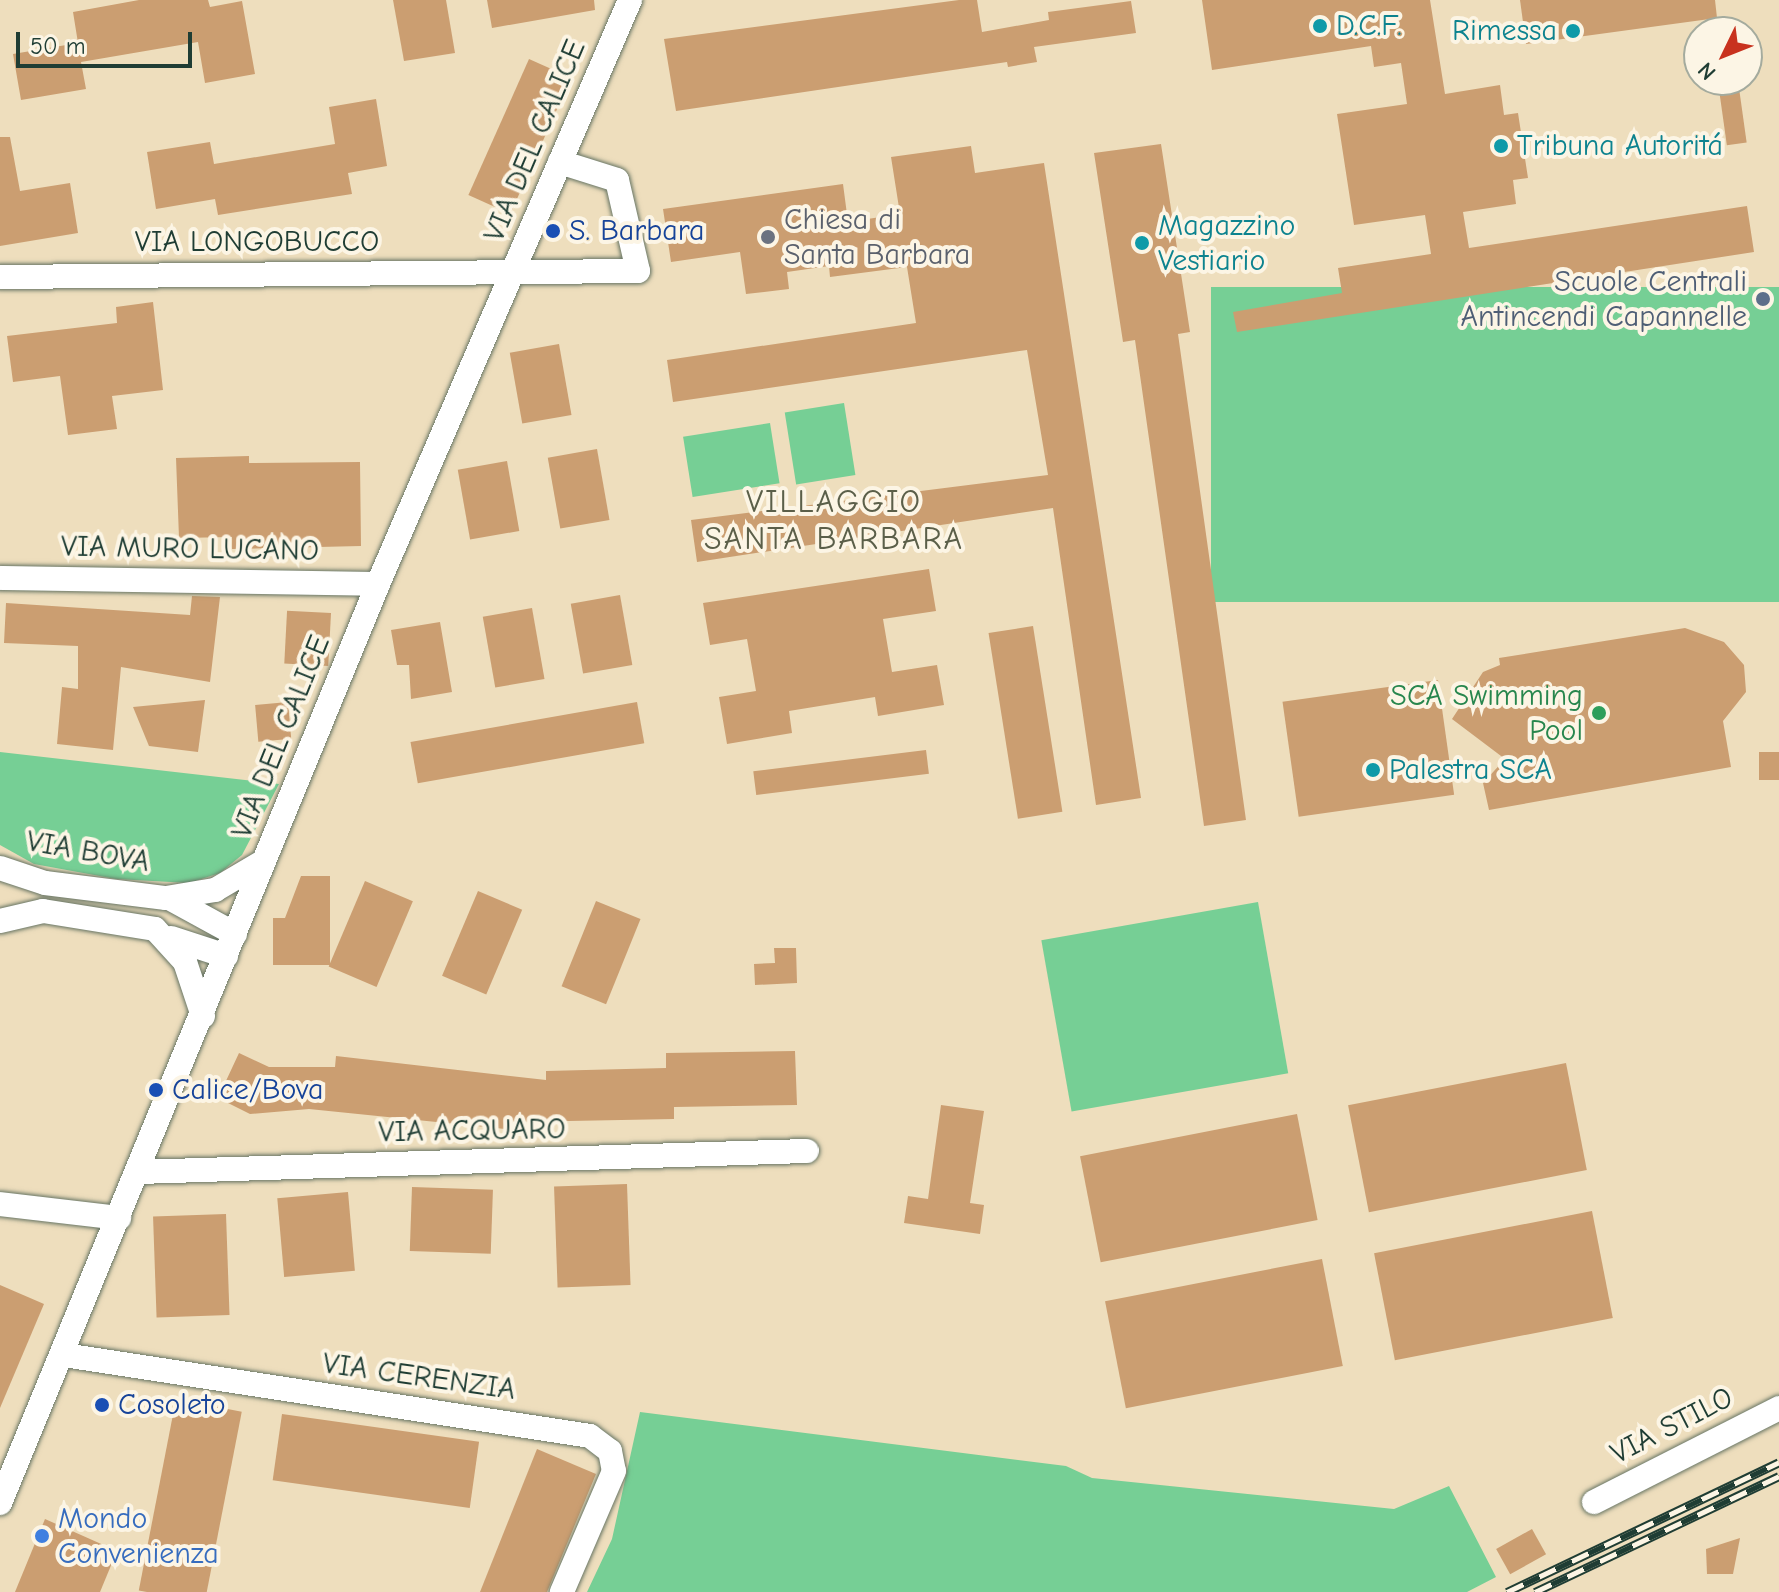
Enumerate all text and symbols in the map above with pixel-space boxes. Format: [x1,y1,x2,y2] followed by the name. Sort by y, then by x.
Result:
[1336,8,1402,44] place label: D.C.F.
[1452,13,1557,49] place label: Rimessa
[20,16,196,66] scale bar
[1683,16,1763,96] north arrow
[1311,17,1329,35] marker: D.C.F.
[1564,22,1582,40] marker: Rimessa
[30,32,86,60] text: 50 m
[476,35,594,247] street label: VIA DEL CALICE
[1693,57,1721,85] text: N
[1517,128,1723,164] place label: Tribuna Autoritá
[1492,137,1510,155] marker: Tribuna Autoritá
[784,202,970,272] place label: Chiesa di Santa Barbara
[1158,208,1295,278] place label: Magazzino Vestiario
[569,213,705,249] place label: S. Barbara
[544,222,562,240] marker: S. Barbara
[135,224,379,260] street label: VIA LONGOBUCCO
[759,228,777,246] marker: Chiesa di Santa Barbara
[1133,234,1151,252] marker: Magazzino Vestiario
[1461,264,1747,334] place label: Scuole Centrali Antincendi Capannelle
[1754,290,1772,308] marker: Scuole Centrali Antincendi Capannelle
[704,484,964,559] district label: VILLAGGIO SANTA BARBARA
[61,529,319,569] street label: VIA MURO LUCANO
[224,630,338,844] street label: VIA DEL CALICE
[1390,678,1583,748] place label: SCA Swimming Pool
[1590,704,1608,722] marker: SCA Swimming Pool
[1389,752,1552,788] place label: Palestra SCA
[1364,761,1382,779] marker: Palestra SCA
[24,823,152,881] street label: VIA BOVA
[172,1072,323,1108] place label: Calice/Bova
[147,1081,165,1099] marker: Calice/Bova
[378,1111,566,1151] street label: VIA ACQUARO
[320,1346,518,1408] street label: VIA CERENZIA
[1605,1380,1739,1472] street label: VIA STILO
[118,1387,226,1423] place label: Cosoleto
[93,1396,111,1414] marker: Cosoleto
[58,1501,219,1572] place label: Mondo Convenienza
[33,1527,51,1545] marker: Mondo Convenienza

